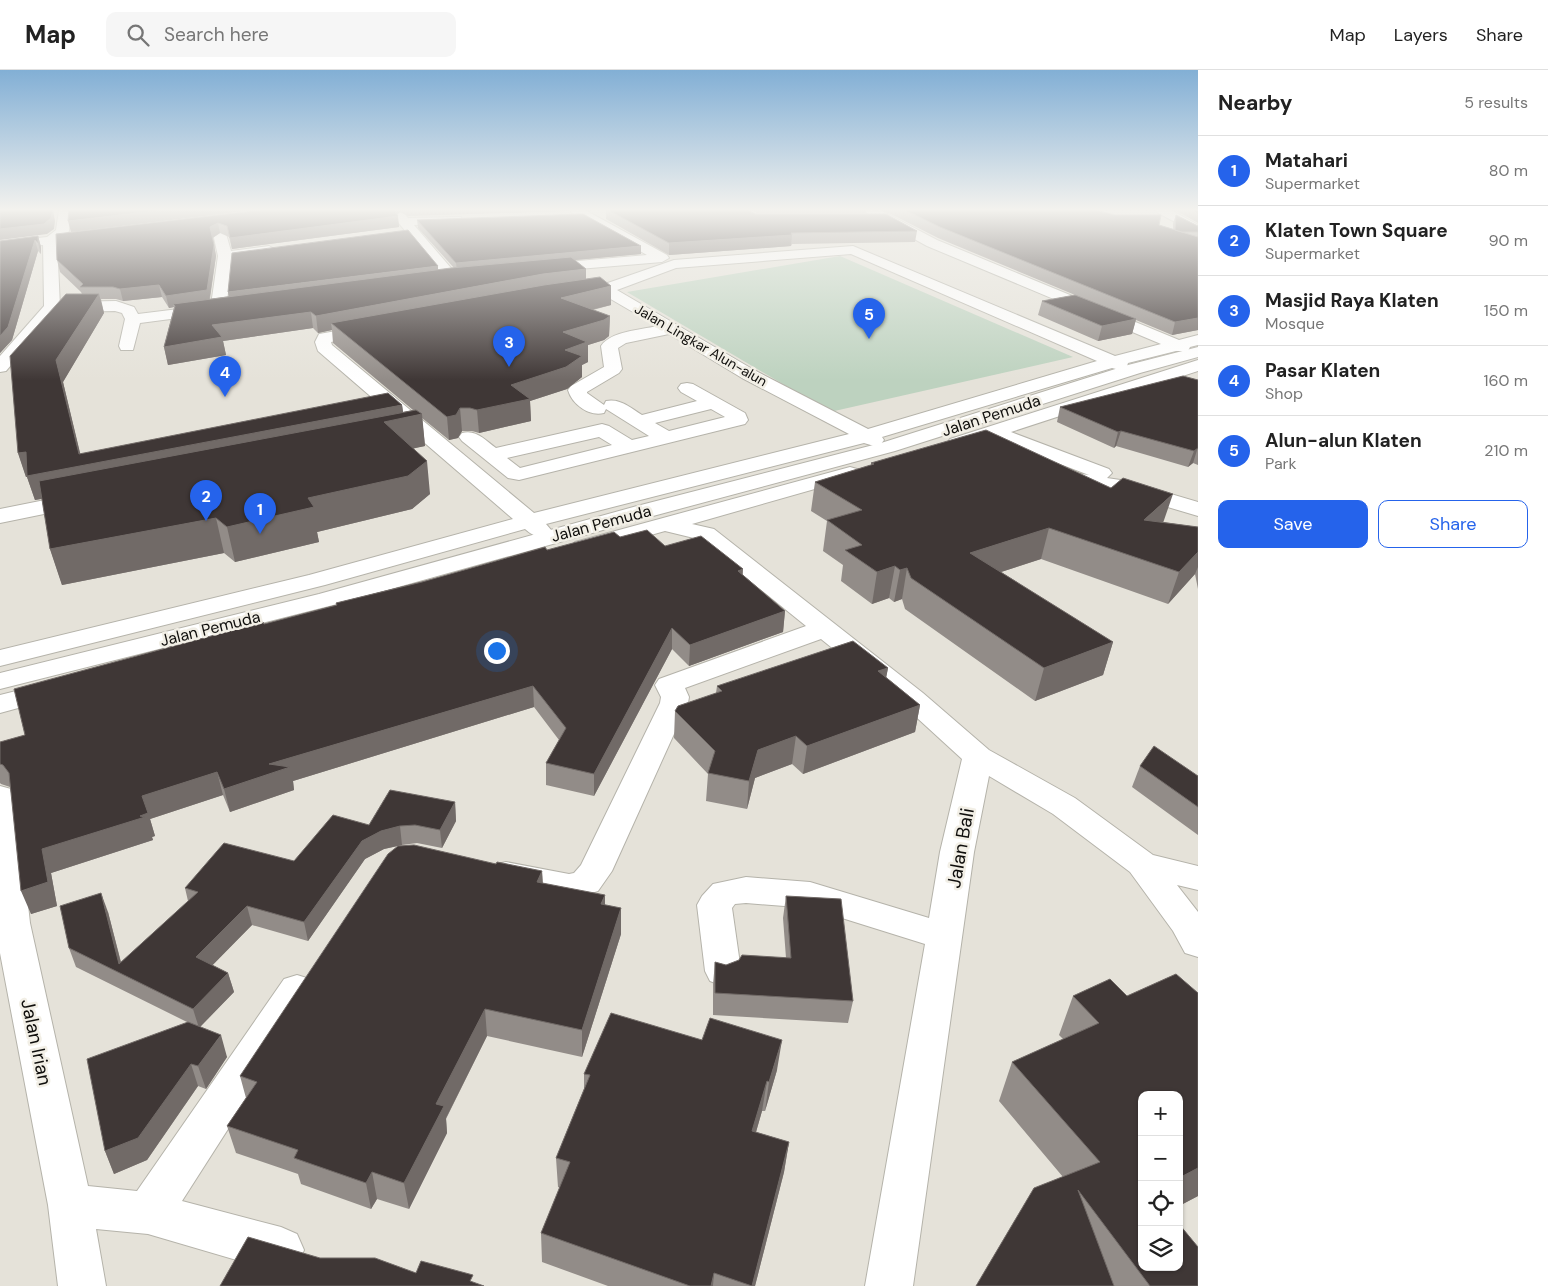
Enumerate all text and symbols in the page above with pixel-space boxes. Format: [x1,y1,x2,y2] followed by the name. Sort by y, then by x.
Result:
[106,12,456,57] search box
[25,19,76,50] text: Map
[124,21,152,49] icon: search
[164,22,269,47] text: Search here
[1330,23,1366,47] text: Map
[1394,23,1448,47] text: Layers
[1476,23,1523,47] text: Share
[1218,89,1292,117] text: Nearby
[1464,92,1528,113] text: 5 results
[1265,148,1348,173] text: Matahari
[1231,160,1237,181] text: 1
[1489,160,1528,181] text: 80 m
[1265,173,1360,194] text: Supermarket
[1265,218,1448,243] text: Klaten Town Square
[1229,230,1239,251] text: 2
[1488,230,1528,251] text: 90 m
[1265,243,1360,264] text: Supermarket
[1265,288,1439,313] text: Masjid Raya Klaten
[853,298,885,339] pin: 5
[632,300,770,390] street label: Jalan Lingkar Alun-alun
[1229,300,1239,321] text: 3
[1484,300,1528,321] text: 150 m
[1265,313,1324,334] text: Mosque
[493,326,525,367] pin: 3
[209,356,241,397] pin: 4
[1265,358,1380,383] text: Pasar Klaten
[1229,370,1239,391] text: 4
[1484,370,1528,391] text: 160 m
[1265,383,1303,404] text: Shop
[939,390,1043,441] street label: Jalan Pemuda
[1265,428,1422,453] text: Alun-alun Klaten
[1229,440,1239,461] text: 5
[1484,440,1528,461] text: 210 m
[1265,453,1297,474] text: Park
[190,480,222,521] pin: 2
[244,493,276,534] pin: 1
[549,500,653,547] street label: Jalan Pemuda
[1218,500,1368,548] button: Save
[1378,500,1528,548] button: Share
[158,606,262,651] street label: Jalan Pemuda
[484,638,510,664] your location
[941,806,980,890] street label: Jalan Bali
[15,997,58,1088] street label: Jalan Irian
[1138,1091,1183,1271] map controls
[1138,1091,1183,1136] button: +
[1138,1136,1183,1181] button: −
[1138,1181,1183,1226] button: locate
[1138,1226,1183,1271] button: layers

